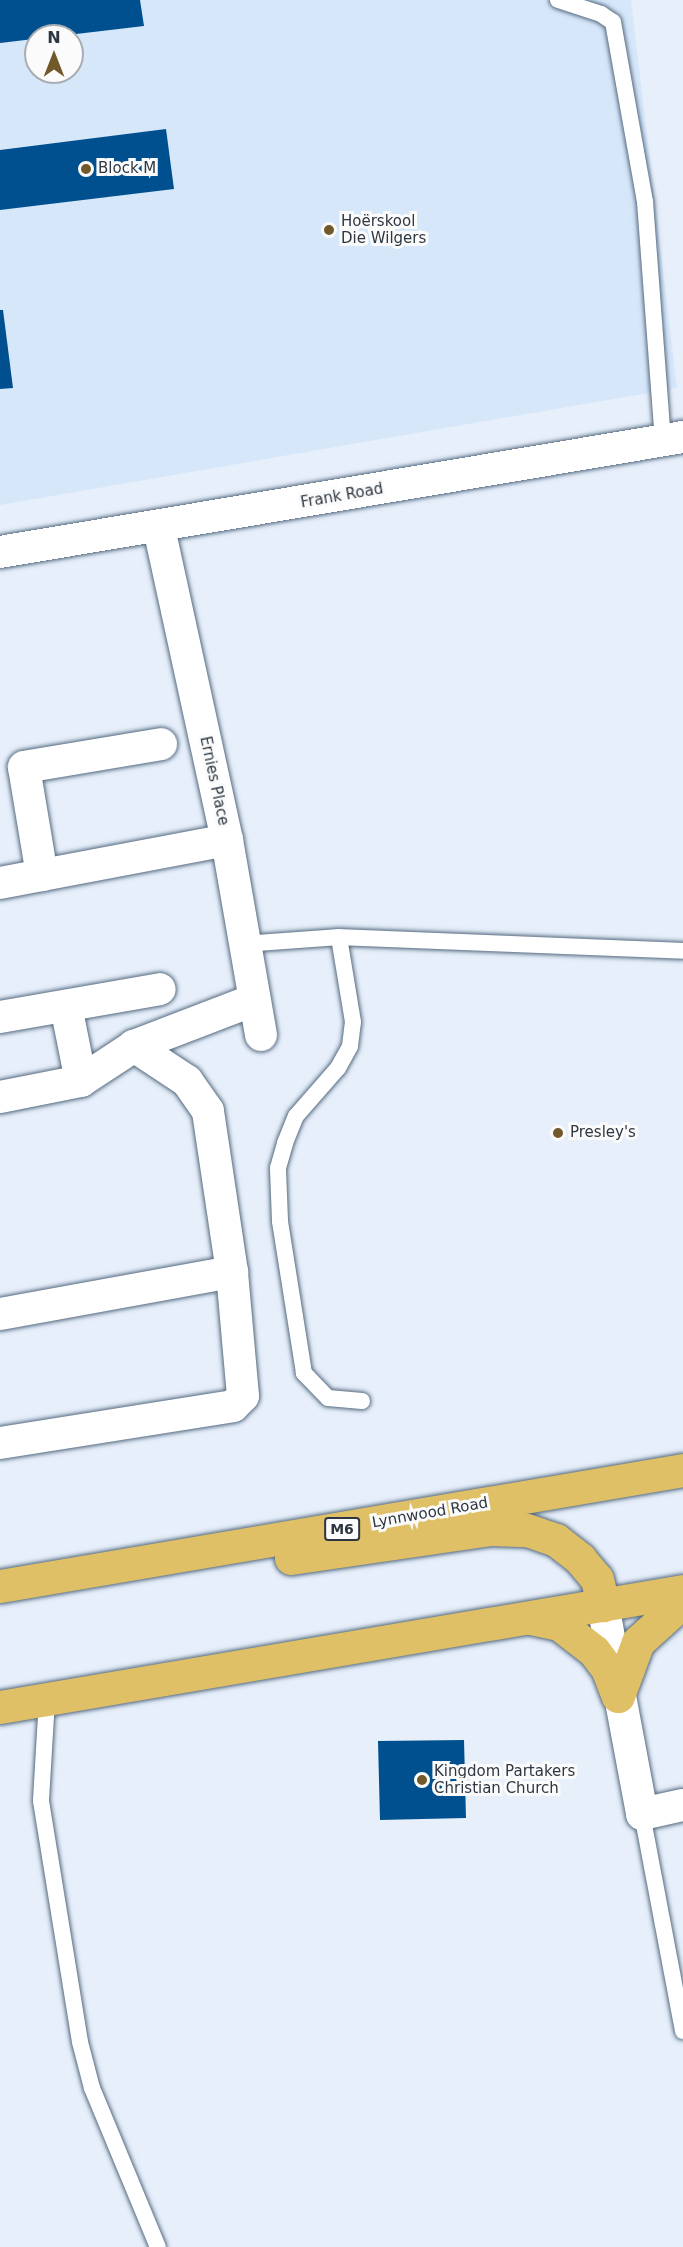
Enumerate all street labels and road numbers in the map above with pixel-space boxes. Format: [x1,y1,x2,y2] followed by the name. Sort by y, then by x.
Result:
[299,480,385,512] street label: Frank Road
[196,735,232,827] street label: Ernies Place
[371,1494,489,1532] street label: Lynnwood Road
[324,1518,360,1540] road number: M6

